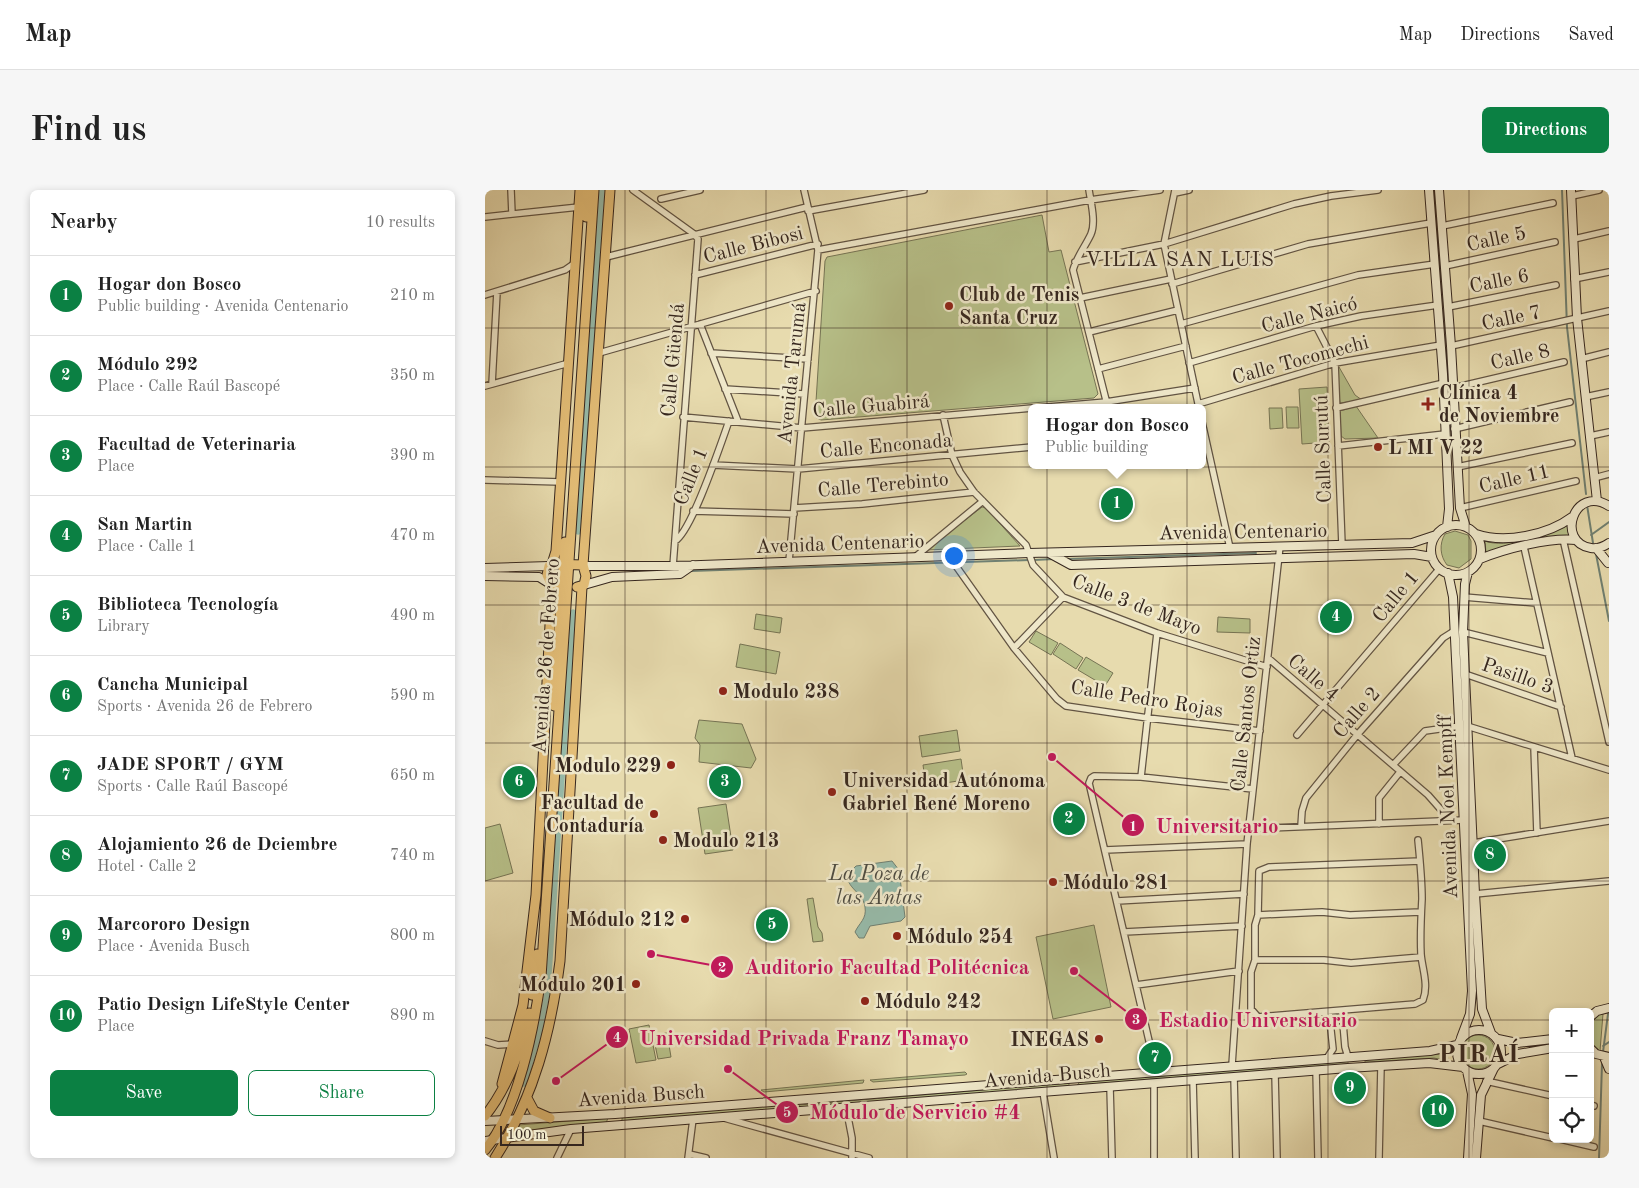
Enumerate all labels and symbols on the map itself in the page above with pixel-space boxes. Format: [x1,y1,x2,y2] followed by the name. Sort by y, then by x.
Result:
[701,224,806,268] street label: Calle Bibosi
[1465,224,1528,256] street label: Calle 5
[1085,250,1275,271] district label: VILLA SAN LUIS
[1468,266,1531,298] street label: Calle 6
[959,286,1079,329] place label: Club de Tenis Santa Cruz
[1259,294,1360,338] street label: Calle Naicó
[943,300,955,312] marker: Club de Tenis Santa Cruz
[776,301,810,445] street label: Avenida Tarumá
[659,302,689,418] street label: Calle Güendá
[1480,303,1543,335] street label: Calle 7
[1230,333,1371,389] street label: Calle Tocomechi
[1489,341,1552,374] street label: Calle 8
[1439,384,1560,427] place label: Clínica 4 de Noviembre
[812,392,931,422] street label: Calle Guabirá
[1312,394,1336,504] street label: Calle Surutú
[1421,397,1435,411] marker: Clínica 4 de Noviembre
[819,431,953,463] street label: Calle Enconada
[1388,439,1483,459] place label: L MI V 22
[1372,441,1384,453] marker: L MI V 22
[671,445,712,509] street label: Calle 1
[1477,462,1552,498] street label: Calle 11
[817,470,950,502] street label: Calle Terebinto
[1101,485,1133,523] pin: 1
[1158,522,1328,544] street label: Avenida Centenario
[755,532,925,558] street label: Avenida Centenario
[941,543,967,569] your location
[530,558,564,755] street label: Avenida 26 de Febrero
[1369,568,1424,627] street label: Calle 1
[1069,572,1204,640] street label: Calle 3 de Mayo
[1320,598,1352,636] pin: 4
[1229,635,1265,793] street label: Calle Santos Ortiz
[1283,651,1342,706] street label: Calle 4
[1479,655,1556,698] street label: Pasillo 3
[1069,678,1224,722] street label: Calle Pedro Rojas
[733,683,839,703] place label: Modulo 238
[1330,684,1385,743] street label: Calle 2
[717,685,729,697] marker: Modulo 238
[1436,713,1462,899] street label: Avenida Noel Kempff
[555,757,661,777] place label: Modulo 229
[665,759,677,771] marker: Modulo 229
[503,763,535,801] pin: 6
[709,763,741,801] pin: 3
[842,772,1045,815] place label: Universidad Autónoma Gabriel René Moreno
[826,786,838,798] marker: Universidad Autónoma Gabriel René Moreno
[541,794,644,837] place label: Facultad de Contaduría
[1053,800,1085,838] pin: 2
[1120,807,1288,843] callout: Universitario
[648,808,660,820] marker: Facultad de Contaduría
[1155,817,1279,838] text: Universitario
[1129,820,1137,835] text: 1
[673,832,779,852] place label: Modulo 213
[657,834,669,846] marker: Modulo 213
[1474,836,1506,874] pin: 8
[828,864,929,909] water label: La Poza de las Antas
[1063,874,1169,894] place label: Módulo 281
[1047,876,1059,888] marker: Módulo 281
[756,906,788,944] pin: 5
[569,911,675,931] place label: Módulo 212
[679,913,691,925] marker: Módulo 212
[907,927,1013,948] place label: Módulo 254
[891,930,903,942] marker: Módulo 254
[709,949,1039,985] callout: Auditorio Facultad Politécnica
[744,958,1030,979] text: Auditorio Facultad Politécnica
[718,961,726,976] text: 2
[520,976,626,996] place label: Módulo 201
[630,978,642,990] marker: Módulo 201
[875,993,981,1013] place label: Módulo 242
[859,995,871,1007] marker: Módulo 242
[1123,1001,1367,1037] callout: Estadio Universitario
[1159,1011,1357,1032] text: Estadio Universitario
[1132,1013,1140,1028] text: 3
[604,1019,979,1055] callout: Universidad Privada Franz Tamayo
[639,1029,969,1050] text: Universidad Privada Franz Tamayo
[613,1031,621,1046] text: 4
[1010,1031,1089,1051] place label: INEGAS
[1093,1033,1105,1045] marker: INEGAS
[1438,1038,1520,1068] district label: PIRAÍ
[1139,1039,1171,1077] pin: 7
[983,1061,1112,1093] street label: Avenida Busch
[1334,1069,1366,1107] pin: 9
[577,1083,706,1111] street label: Avenida Busch
[1422,1092,1454,1130] pin: 10
[774,1094,1030,1130] callout: Módulo de Servicio #4
[809,1103,1021,1124] text: Módulo de Servicio #4
[783,1106,791,1121] text: 5
[500,1123,584,1146] scale bar

